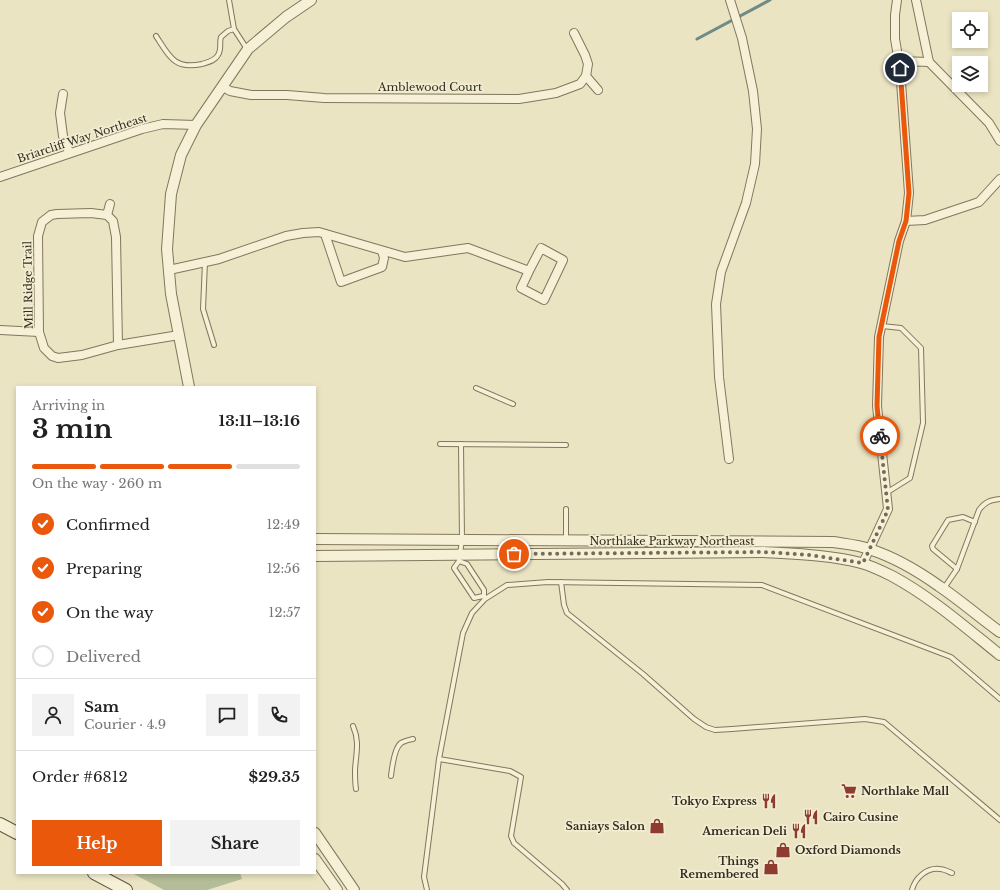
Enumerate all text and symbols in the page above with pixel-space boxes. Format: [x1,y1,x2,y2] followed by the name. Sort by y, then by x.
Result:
[952,12,988,92] map controls
[952,12,988,48] button: locate
[883,51,917,85] pin
[952,56,988,92] button: layers
[889,57,911,79] icon: home
[377,80,483,94] street label: Amblewood Court
[15,110,149,166] street label: Briarcliff Way Northeast
[20,240,36,329] street label: Mill Ridge Trail
[32,397,105,414] text: Arriving in
[219,411,300,430] text: 13:11–13:16
[32,413,113,445] text: 3 min
[860,416,900,456] courier
[869,425,891,447] icon: bike
[32,475,162,492] text: On the way · 260 m
[32,513,54,535] icon: check
[66,515,150,534] text: Confirmed
[267,516,300,533] text: 12:49
[589,534,755,548] street label: Northlake Parkway Northeast
[497,537,531,571] pin
[503,543,525,565] icon: bag
[32,557,54,579] icon: check
[66,559,142,578] text: Preparing
[267,560,300,577] text: 12:56
[32,601,54,623] icon: check
[66,603,154,622] text: On the way
[269,604,300,621] text: 12:57
[66,647,141,666] text: Delivered
[32,694,74,736] button: person
[206,694,248,736] button: chat
[258,694,300,736] button: phone
[84,697,119,716] text: Sam
[84,716,166,733] text: Courier · 4.9
[32,767,128,786] text: Order #6812
[248,767,300,786] text: $29.35
[840,782,858,800] supermarket icon: Northlake Mall
[861,784,949,798] place label: Northlake Mall
[760,792,778,810] restaurant icon: Tokyo Express
[672,794,757,808] place label: Tokyo Express
[802,808,820,826] restaurant icon: Cairo Cusine
[823,810,899,824] place label: Cairo Cusine
[648,817,666,835] shop icon: Saniays Salon
[566,819,645,833] place label: Saniays Salon
[32,820,162,866] button: Help
[170,820,300,866] button: Share
[790,822,808,840] restaurant icon: American Deli
[701,824,787,838] place label: American Deli
[774,841,792,859] shop icon: Oxford Diamonds
[795,843,901,857] place label: Oxford Diamonds
[680,854,759,881] place label: Things Remembered
[762,858,780,876] shop icon: Things Remembered

